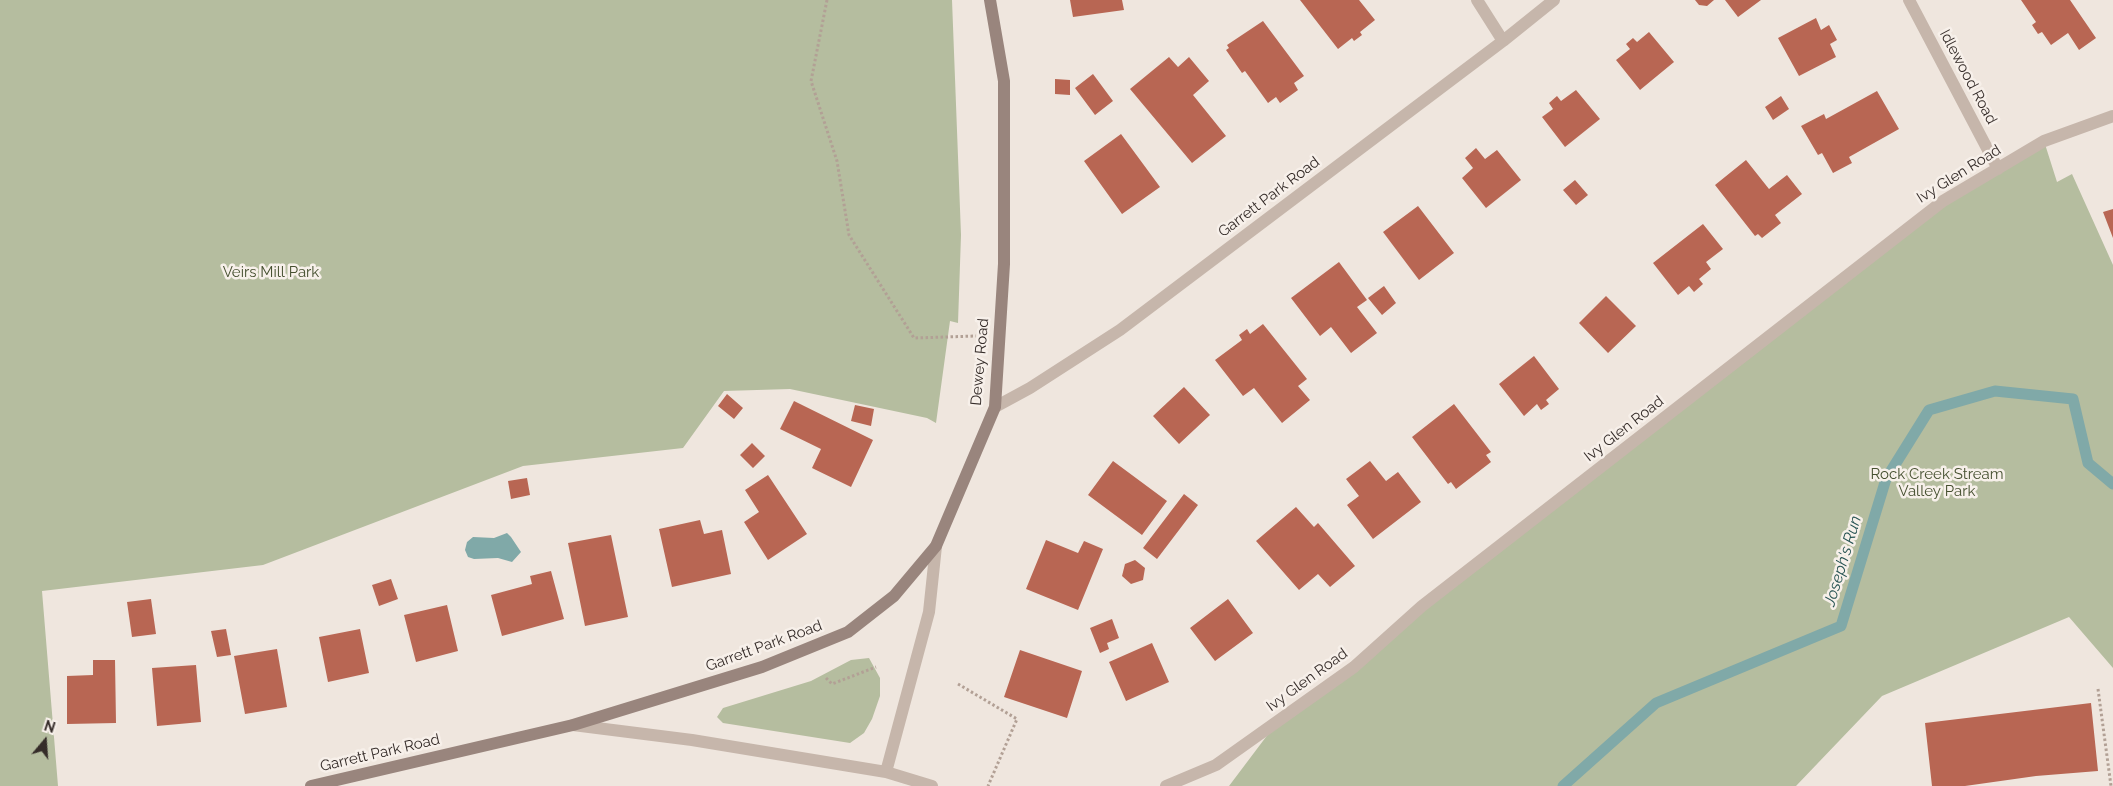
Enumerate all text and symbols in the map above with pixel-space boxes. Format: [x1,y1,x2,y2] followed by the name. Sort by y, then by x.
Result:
[1936,27,2000,127] street label: Idlewood Road
[1914,141,2004,207] street label: Ivy Glen Road
[1215,153,1323,241] street label: Garrett Park Road
[223,263,319,281] park label: Veirs Mill Park
[967,318,993,406] street label: Dewey Road
[1581,392,1667,466] street label: Ivy Glen Road
[1871,465,2003,500] park label: Rock Creek Stream Valley Park
[1820,514,1866,608] water label: Joseph's Run
[703,617,825,675] street label: Garrett Park Road
[1263,645,1351,715] street label: Ivy Glen Road
[20,716,70,766] north arrow
[42,717,57,736] text: N
[318,730,442,776] street label: Garrett Park Road

